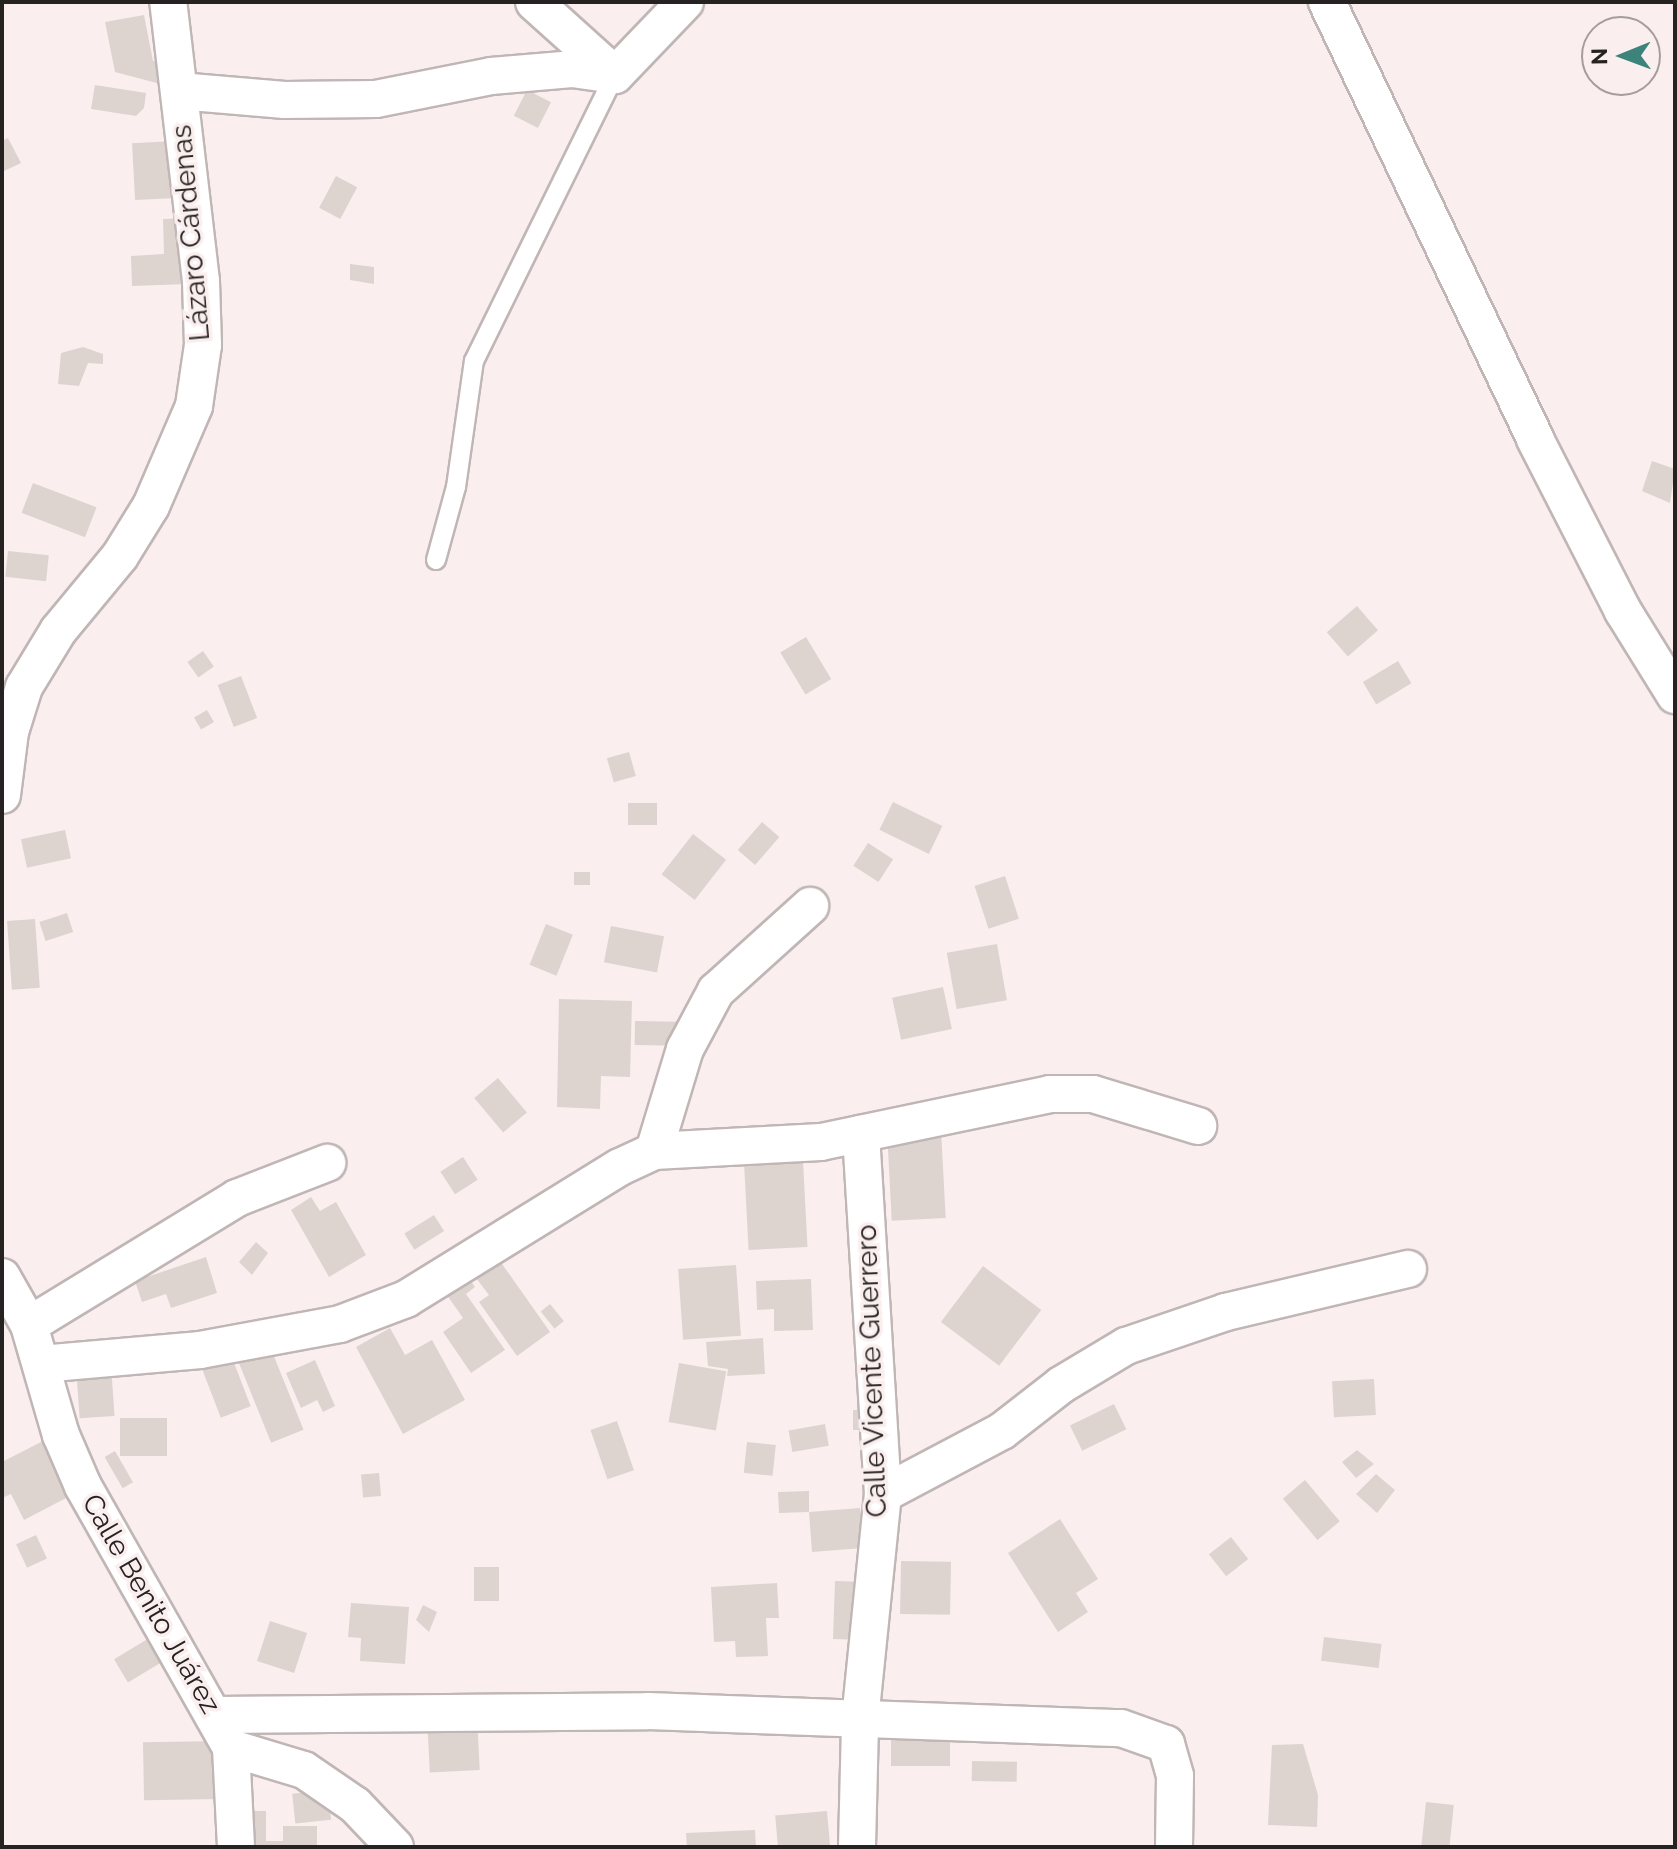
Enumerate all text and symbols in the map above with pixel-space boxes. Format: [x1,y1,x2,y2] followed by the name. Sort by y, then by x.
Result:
[1581,16,1661,96] north arrow
[1586,48,1612,65] text: N
[165,124,217,342] street label: Lázaro Cárdenas
[850,1224,894,1518] street label: Calle Vicente Guerrero
[74,1488,228,1720] street label: Calle Benito Juárez

